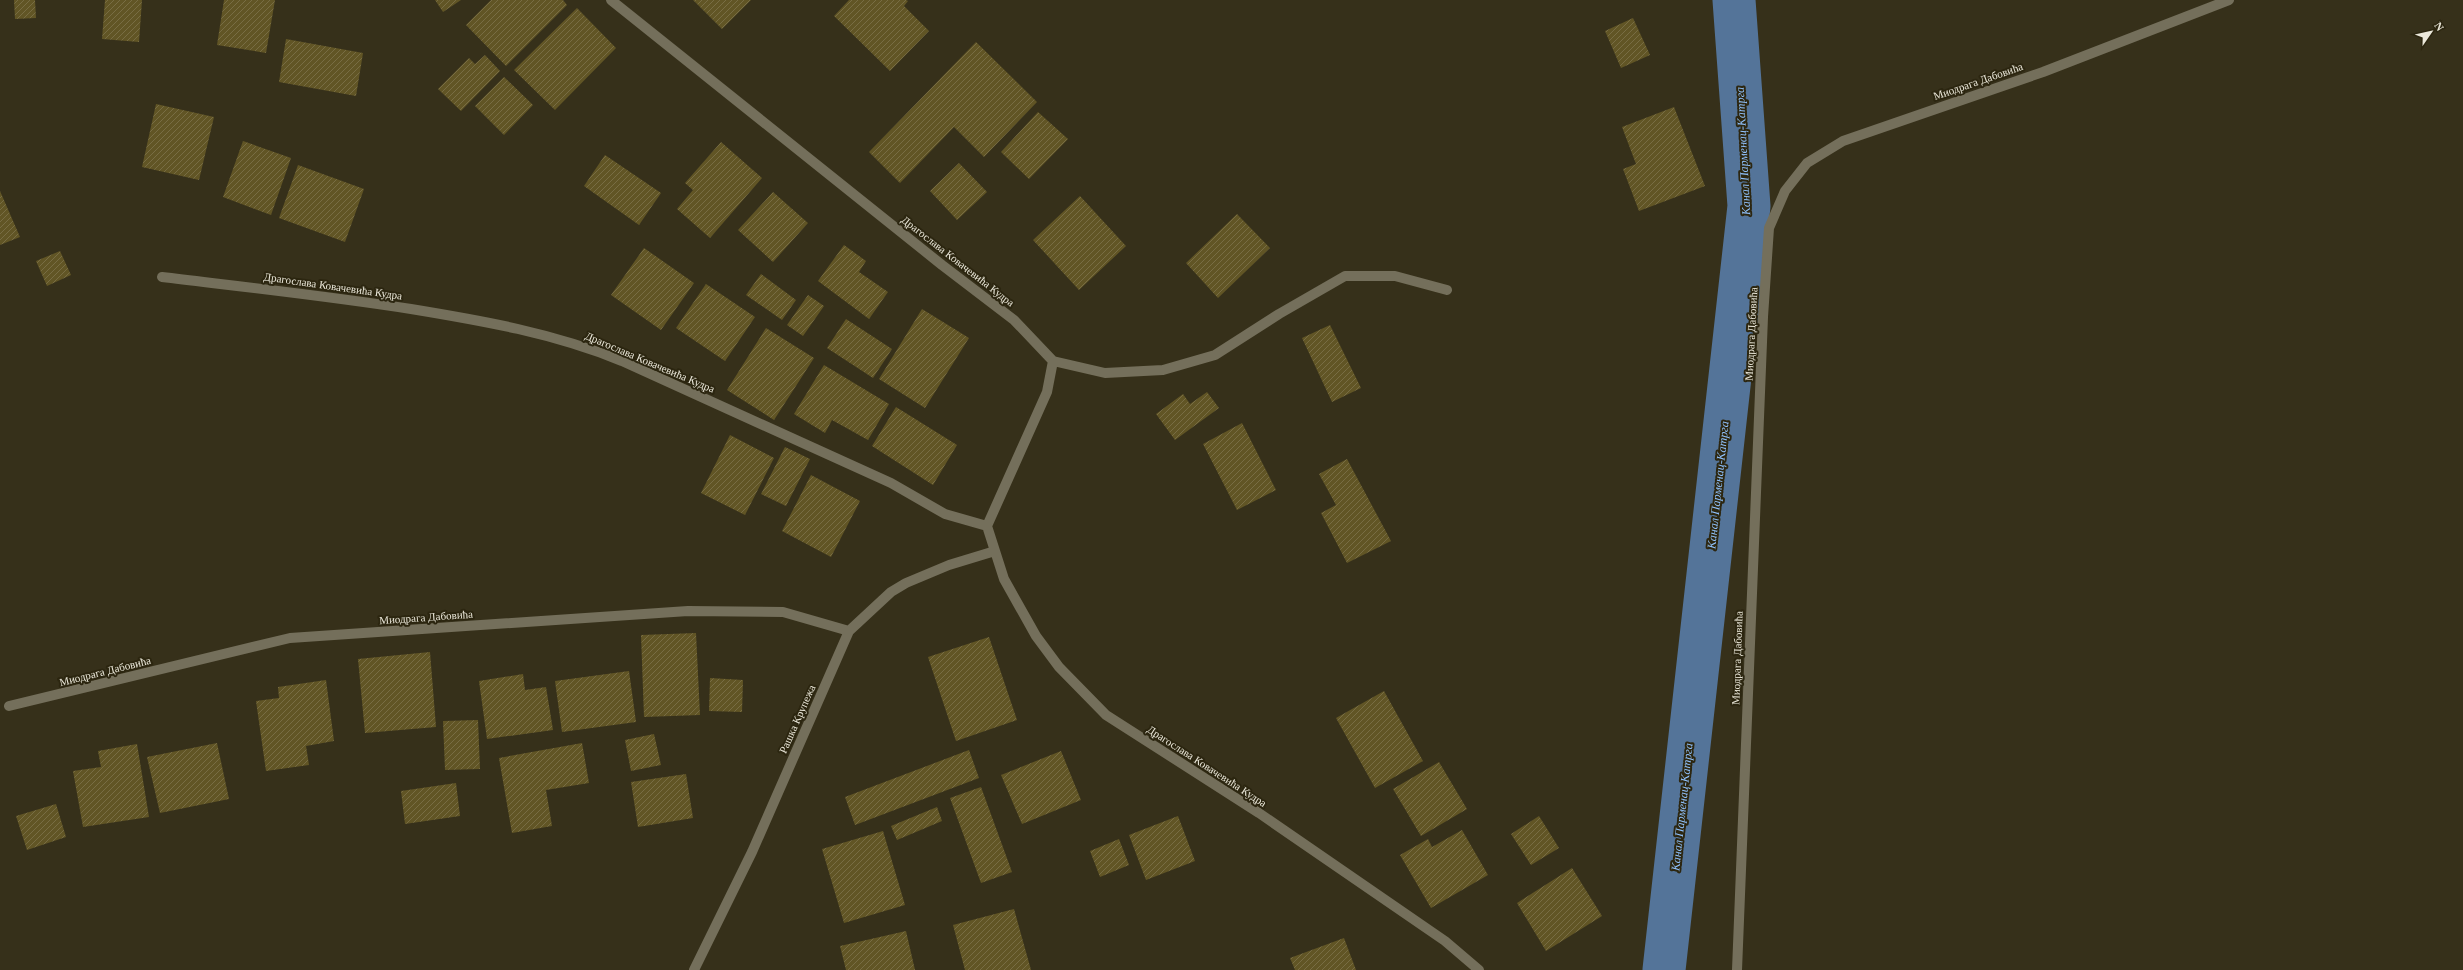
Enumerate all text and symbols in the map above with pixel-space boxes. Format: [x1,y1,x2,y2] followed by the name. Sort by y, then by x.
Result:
[2411,12,2451,52] north arrow
[2432,20,2447,33] text: N
[1932,60,2024,102] street label: Миодрага Дабовића
[1733,86,1753,217] water label: Канал Парменац-Катрга
[899,213,1017,309] street label: Драгослава Ковачевића Кудра
[263,270,403,302] street label: Драгослава Ковачевића Кудра
[1743,287,1759,381] street label: Миодрага Дабовића
[583,329,717,395] street label: Драгослава Ковачевића Кудра
[1704,420,1732,551] water label: Канал Парменац-Катрга
[379,608,473,626] street label: Миодрага Дабовића
[1729,611,1745,705] street label: Миодрага Дабовића
[58,654,152,688] street label: Миодрага Дабовића
[777,683,818,755] street label: Рашка Крупежа
[1145,723,1269,809] street label: Драгослава Ковачевића Кудра
[1668,742,1696,873] water label: Канал Парменац-Катрга

